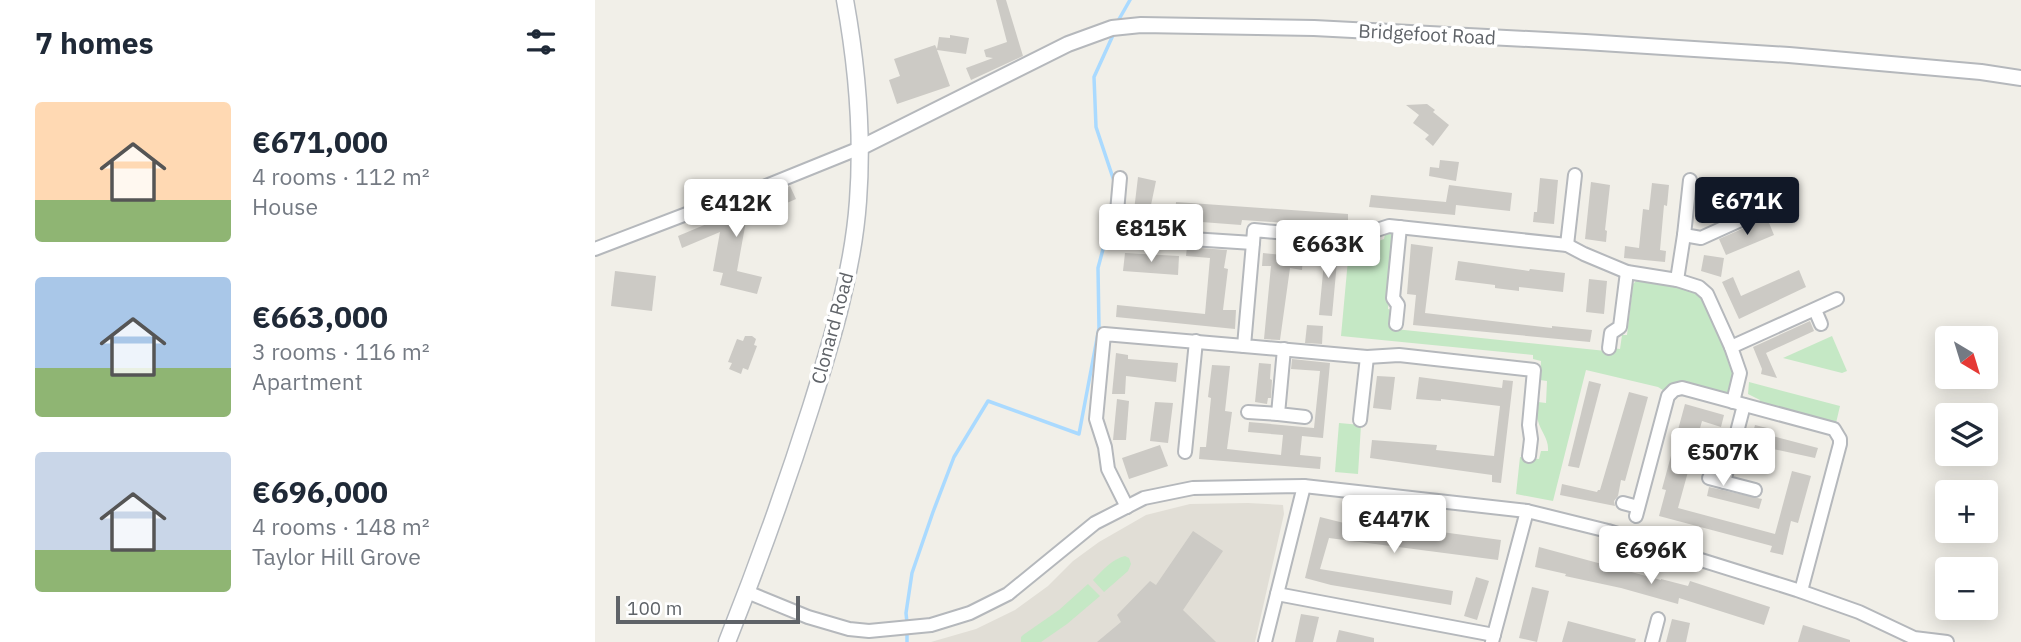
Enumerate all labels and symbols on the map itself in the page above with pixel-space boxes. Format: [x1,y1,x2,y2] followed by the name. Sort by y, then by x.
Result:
[1358,18,1496,50] street label: Bridgefoot Road
[1698,177,1796,237] pin: €671K
[687,180,785,239] pin: €412K
[1102,204,1200,264] pin: €815K
[1279,220,1377,280] pin: €663K
[806,270,858,386] street label: Clonard Road
[1935,326,1999,388] north arrow
[1674,428,1772,488] pin: €507K
[1345,496,1443,555] pin: €447K
[1602,526,1700,586] pin: €696K
[616,593,800,625] scale bar

